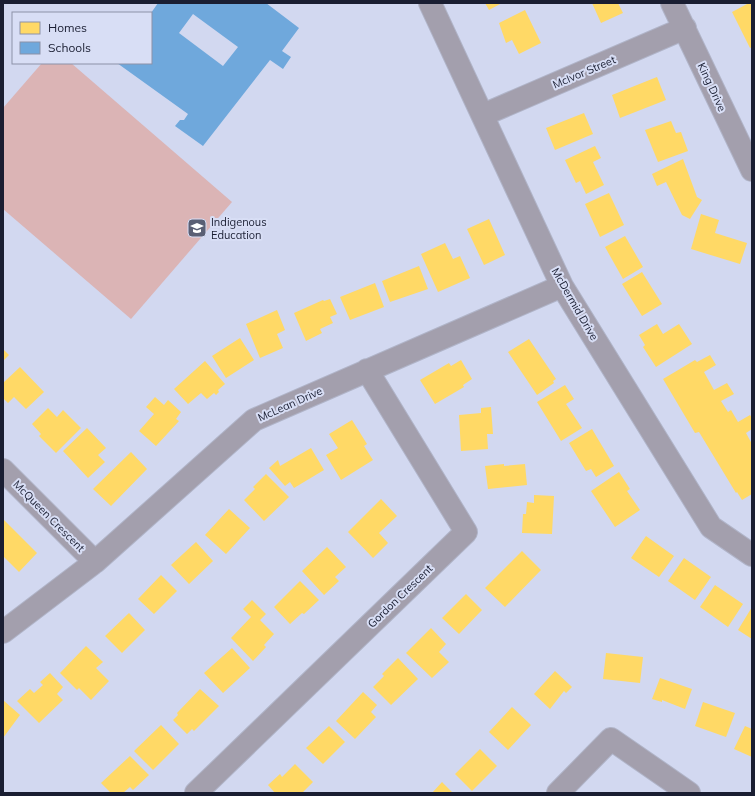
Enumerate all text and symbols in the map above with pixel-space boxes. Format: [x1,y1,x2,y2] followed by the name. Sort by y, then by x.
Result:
[12,12,152,64] legend
[48,20,87,35] text: Homes
[48,40,91,55] text: Schools
[550,52,618,92] street label: McIvor Street
[695,60,729,114] street label: King Drive
[211,215,267,242] place label: Indigenous Education
[186,217,208,239] school or university icon: Indigenous Education
[549,265,601,343] street label: McDermid Drive
[255,384,325,424] street label: McLean Drive
[10,477,88,555] street label: McQueen Crescent
[365,561,436,631] street label: Gordon Crescent

